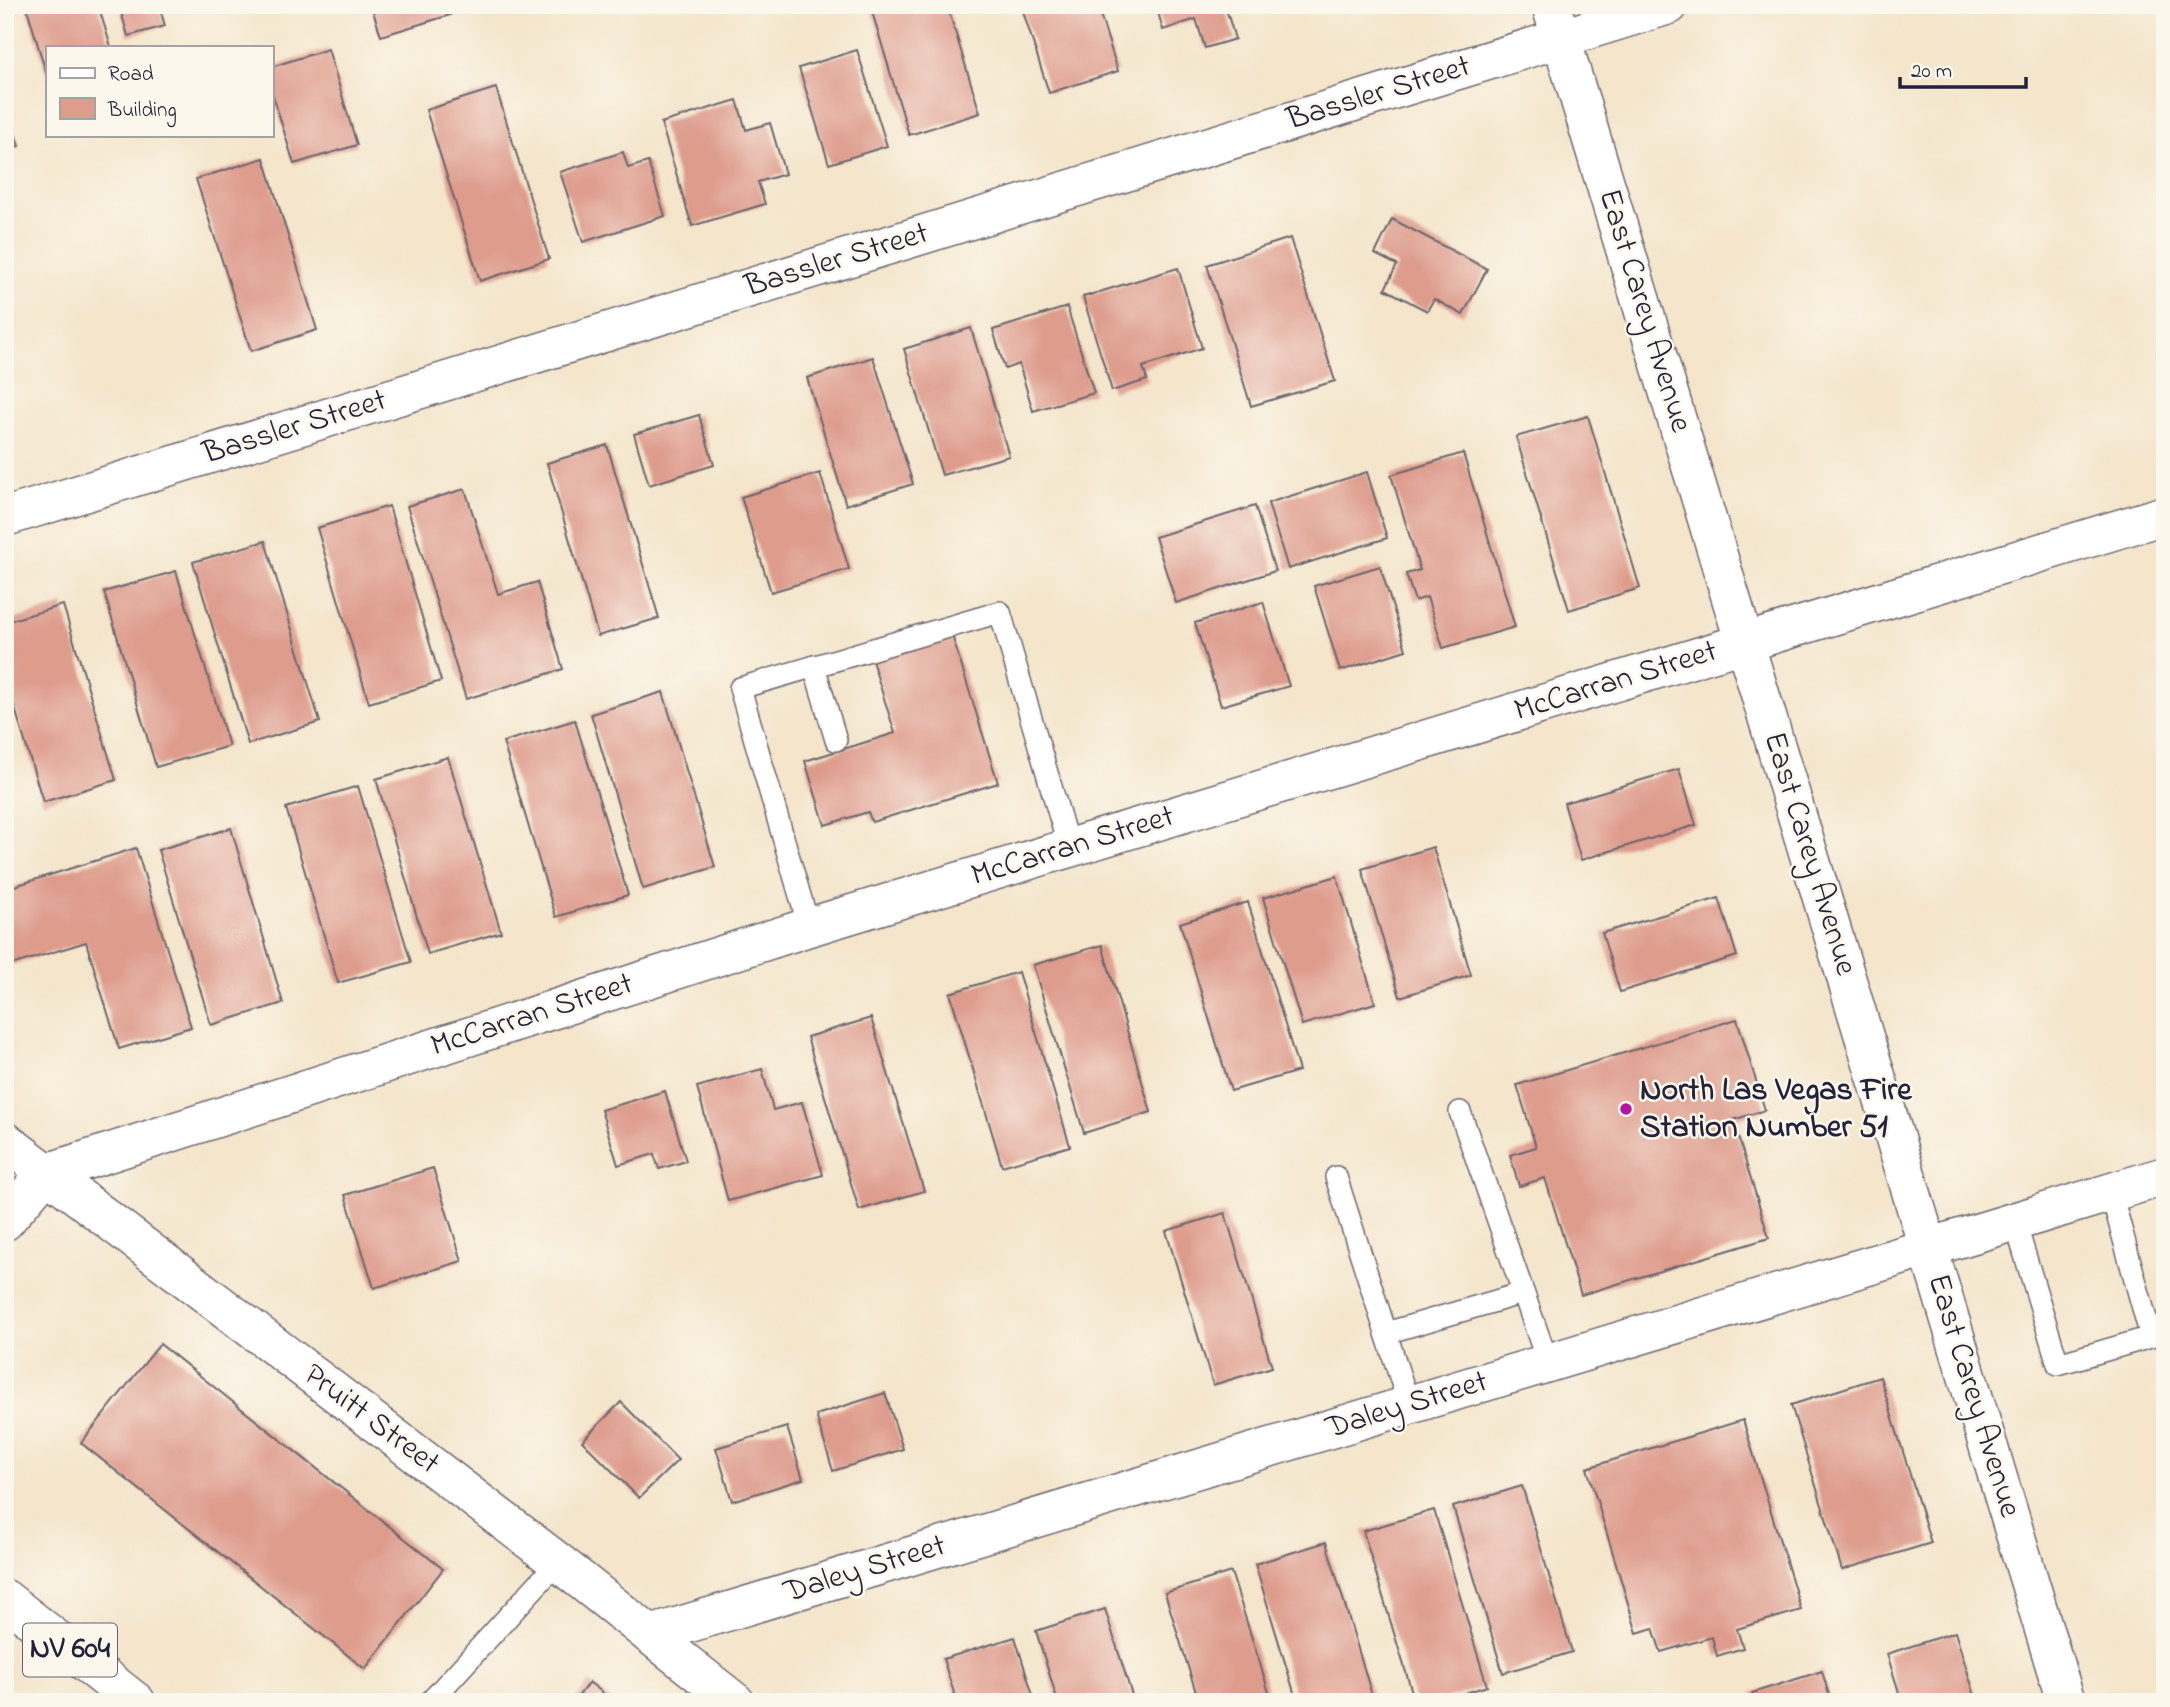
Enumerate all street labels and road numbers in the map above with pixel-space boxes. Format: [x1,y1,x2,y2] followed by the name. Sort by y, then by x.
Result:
[1280,44,1477,144] street label: Bassler Street
[1585,183,1704,439] street label: East Carey Avenue
[738,211,935,311] street label: Bassler Street
[196,378,393,478] street label: Bassler Street
[1509,629,1724,735] street label: McCarran Street
[1750,726,1869,982] street label: East Carey Avenue
[966,794,1181,900] street label: McCarran Street
[425,961,639,1071] street label: McCarran Street
[1914,1268,2033,1524] street label: East Carey Avenue
[293,1353,449,1487] street label: Pruitt Street
[1319,1359,1494,1453] street label: Daley Street
[777,1523,952,1617] street label: Daley Street
[23,1624,117,1676] road number: NV 604

